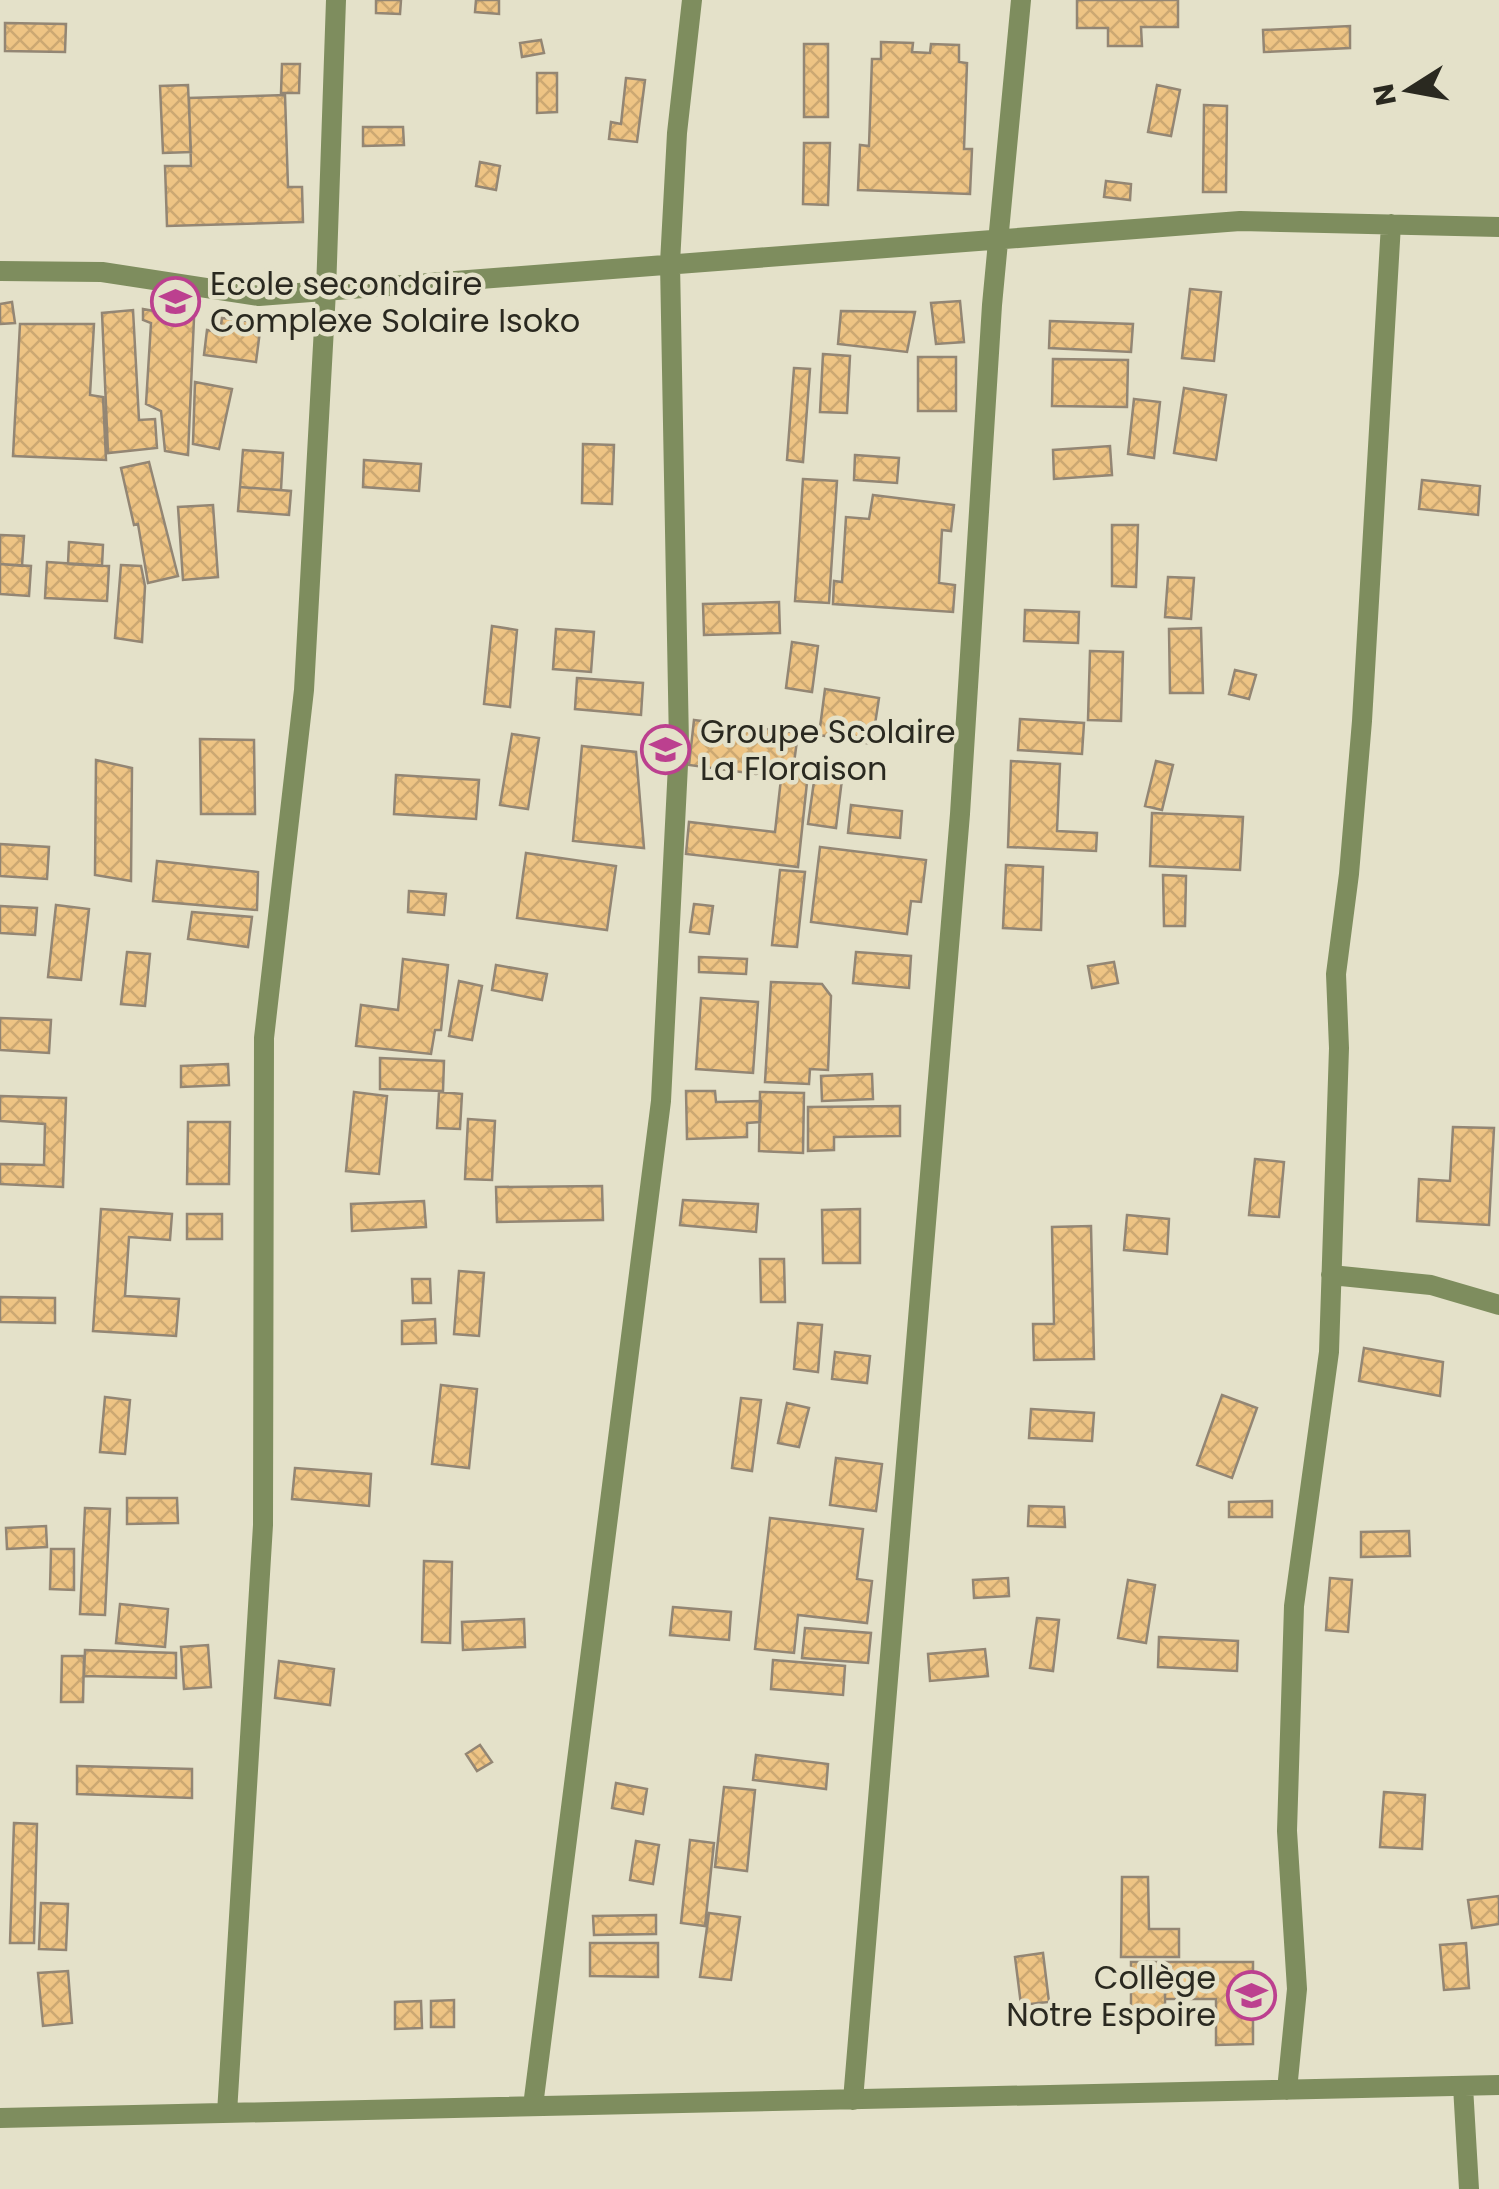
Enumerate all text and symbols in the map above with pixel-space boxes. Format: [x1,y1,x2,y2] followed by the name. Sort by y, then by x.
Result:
[1359,40,1459,140] north arrow
[1364,81,1406,109] text: N
[210,261,580,343] place label: Ecole secondaire Complexe Solaire Isoko
[149,276,201,328] school or university icon: Ecole secondaire Complexe Solaire Isoko
[700,709,956,791] place label: Groupe Scolaire La Floraison
[639,724,691,776] school or university icon: Groupe Scolaire La Floraison
[1006,1955,1216,2037] place label: Collège Notre Espoire
[1225,1970,1277,2022] school or university icon: Collège Notre Espoire

